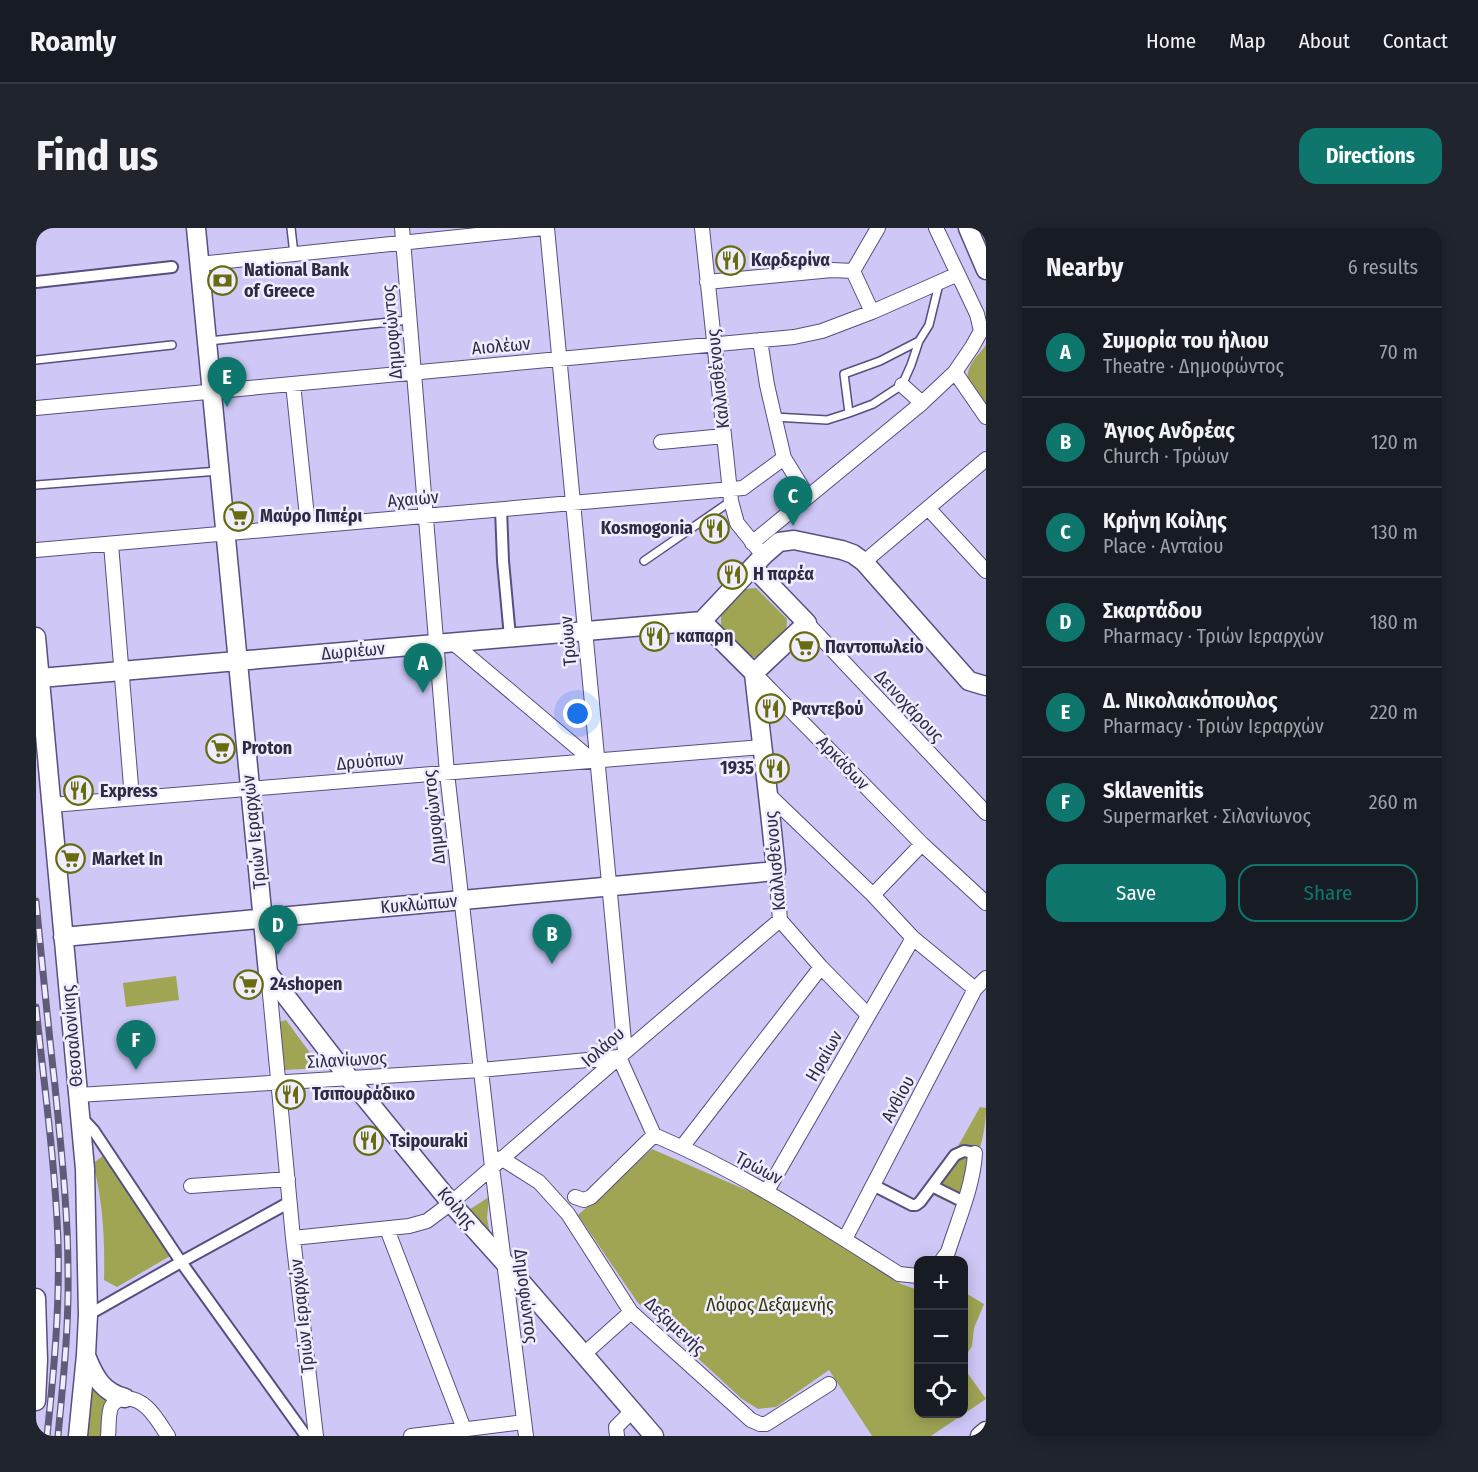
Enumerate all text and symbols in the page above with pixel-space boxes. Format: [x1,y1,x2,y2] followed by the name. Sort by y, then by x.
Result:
[30,25,116,58] text: Roamly
[1146,28,1196,54] text: Home
[1229,28,1266,54] text: Map
[1299,28,1350,54] text: About
[1383,28,1448,54] text: Contact
[1299,128,1442,184] button: Directions
[36,131,158,181] text: Find us
[714,244,746,276] restaurant icon: Καρδερίνα
[751,249,830,271] place label: Καρδερίνα
[1046,252,1123,283] text: Nearby
[1348,255,1418,279] text: 6 results
[244,259,350,302] place label: National Bank of Greece
[207,264,239,296] bank icon: National Bank of Greece
[377,284,407,380] street label: Δημοφώντος
[1103,327,1269,354] text: Συμορία του ήλιου
[702,328,734,430] street label: Καλλισθένους
[471,332,531,360] street label: Αιολέων
[1060,340,1071,364] text: A
[1380,340,1418,364] text: 70 m
[1103,354,1284,378] text: Theatre · Δημοφώντος
[208,358,246,407] pin: E
[1103,417,1235,444] text: Άγιος Ανδρέας
[1060,430,1071,454] text: B
[1371,430,1418,454] text: 120 m
[1103,444,1229,468] text: Church · Τρώων
[774,476,813,526] pin: C
[387,486,440,512] street label: Αχαιών
[223,500,255,532] supermarket icon: Μαύρο Πιπέρι
[260,505,363,527] place label: Μαύρο Πιπέρι
[1103,507,1227,534] text: Κρήνη Κοίλης
[698,512,730,544] restaurant icon: Kosmogonia
[601,517,693,539] place label: Kosmogonia
[1060,520,1071,544] text: C
[1371,520,1418,544] text: 130 m
[1103,534,1224,558] text: Place · Ανταίου
[716,558,748,590] restaurant icon: Η παρέα
[753,563,814,585] place label: Η παρέα
[1103,597,1202,624] text: Σκαρτάδου
[1060,610,1071,634] text: D
[1370,610,1418,634] text: 180 m
[555,615,581,667] street label: Τρώων
[639,620,671,652] restaurant icon: καπαρη
[1103,624,1324,648] text: Pharmacy · Τριών Ιεραρχών
[676,625,733,647] place label: καπαρη
[788,631,820,663] supermarket icon: Παντοπωλείο
[825,636,924,658] place label: Παντοπωλείο
[320,637,386,665] street label: Δωριέων
[404,644,442,693] pin: A
[870,665,948,747] street label: Δεινοχάρους
[1103,687,1278,714] text: Δ. Νικολακόπουλος
[755,693,787,725] restaurant icon: Ραντεβού
[792,698,864,720] place label: Ραντεβού
[563,699,592,728] your location
[1061,700,1070,724] text: E
[1370,700,1418,724] text: 220 m
[1103,714,1324,738] text: Pharmacy · Τριών Ιεραρχών
[812,731,874,795] street label: Αρκάδων
[205,732,237,764] supermarket icon: Proton
[242,737,292,759] place label: Proton
[335,747,405,775] street label: Δρυόπων
[759,752,791,784] restaurant icon: 1935
[720,757,754,779] place label: 1935
[418,768,450,865] street label: Δημοφώντος
[237,774,271,890] street label: Τριών Ιεραρχών
[63,775,95,807] restaurant icon: Express
[1103,777,1204,804] text: Sklavenitis
[100,780,158,802] place label: Express
[1061,790,1070,814] text: F
[1369,790,1418,814] text: 260 m
[1103,804,1311,828] text: Supermarket · Σιλανίωνος
[760,810,790,912] street label: Καλλισθένους
[55,843,87,875] supermarket icon: Market In
[92,848,163,870] place label: Market In
[1046,864,1226,922] button: Save
[1238,864,1418,922] button: Share
[380,890,459,918] street label: Κυκλώπων
[258,906,298,955] pin: D
[532,914,572,964] pin: B
[233,968,265,1000] supermarket icon: 24shopen
[269,973,343,995] place label: 24shopen
[57,984,87,1088] street label: Θεσσαλονίκης
[116,1020,156,1070] pin: F
[577,1022,629,1072] street label: Ιολάου
[801,1027,847,1085] street label: Ηραίων
[307,1047,388,1073] street label: Σιλανίωνος
[877,1072,919,1126] street label: Ανθίου
[275,1078,307,1110] restaurant icon: Τσιπουράδικο
[312,1083,415,1105] place label: Τσιπουράδικο
[353,1125,385,1157] restaurant icon: Tsipouraki
[390,1130,468,1152] place label: Tsipouraki
[732,1147,786,1190] street label: Τρώων
[433,1183,481,1234] street label: Κοίλης
[509,1248,543,1345] street label: Δημοφώντος
[914,1256,968,1418] map controls
[914,1256,968,1310] button: +
[285,1258,319,1374] street label: Τριών Ιεραρχών
[640,1292,710,1360] street label: Δεξαμενής
[706,1294,834,1316] park label: Λόφος Δεξαμενής
[914,1310,968,1364] button: −
[914,1364,968,1418] button: locate

